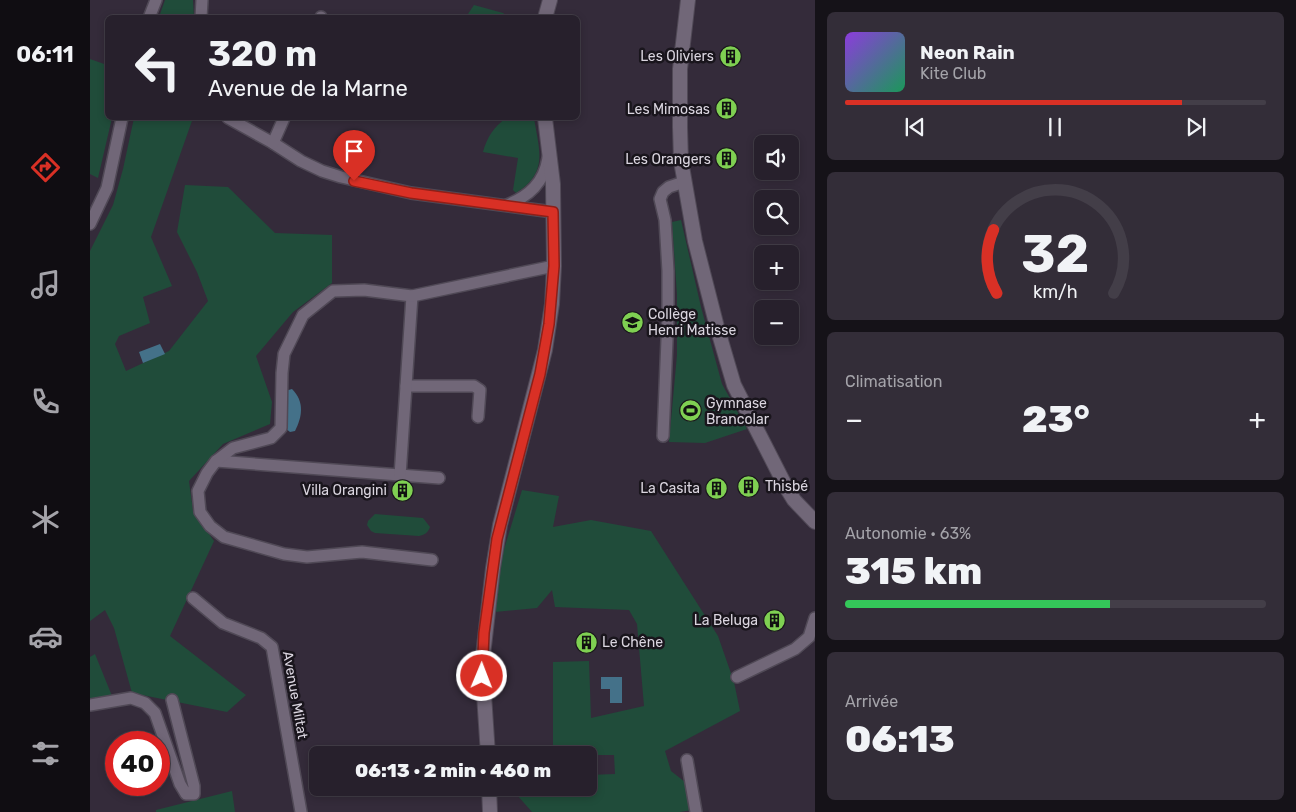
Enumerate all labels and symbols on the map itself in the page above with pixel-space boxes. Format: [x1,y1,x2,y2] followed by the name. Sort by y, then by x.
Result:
[718,44,742,68] building icon: Les Oliviers
[640,48,714,65] place label: Les Oliviers
[714,97,738,121] building icon: Les Mimosas
[627,101,710,118] place label: Les Mimosas
[333,130,375,181] pin
[715,147,739,171] building icon: Les Orangers
[625,151,711,168] place label: Les Orangers
[648,306,736,339] place label: Collège Henri Matisse
[620,310,644,334] school or university icon: Collège Henri Matisse
[706,395,770,428] place label: Gymnase Brancolar
[678,399,702,423] sports icon: Gymnase Brancolar
[737,474,761,498] building icon: Thisbé
[704,476,728,500] building icon: La Casita
[391,478,415,502] building icon: Villa Orangini
[765,478,808,495] place label: Thisbé
[640,480,700,497] place label: La Casita
[302,482,387,499] place label: Villa Orangini
[762,608,786,632] building icon: La Beluga
[694,612,758,629] place label: La Beluga
[574,630,598,654] building icon: Le Chêne
[602,634,663,651] place label: Le Chêne
[455,649,507,701] position arrow
[279,650,311,741] street label: Avenue Miltat
[105,731,170,796] speed limit sign: 40

